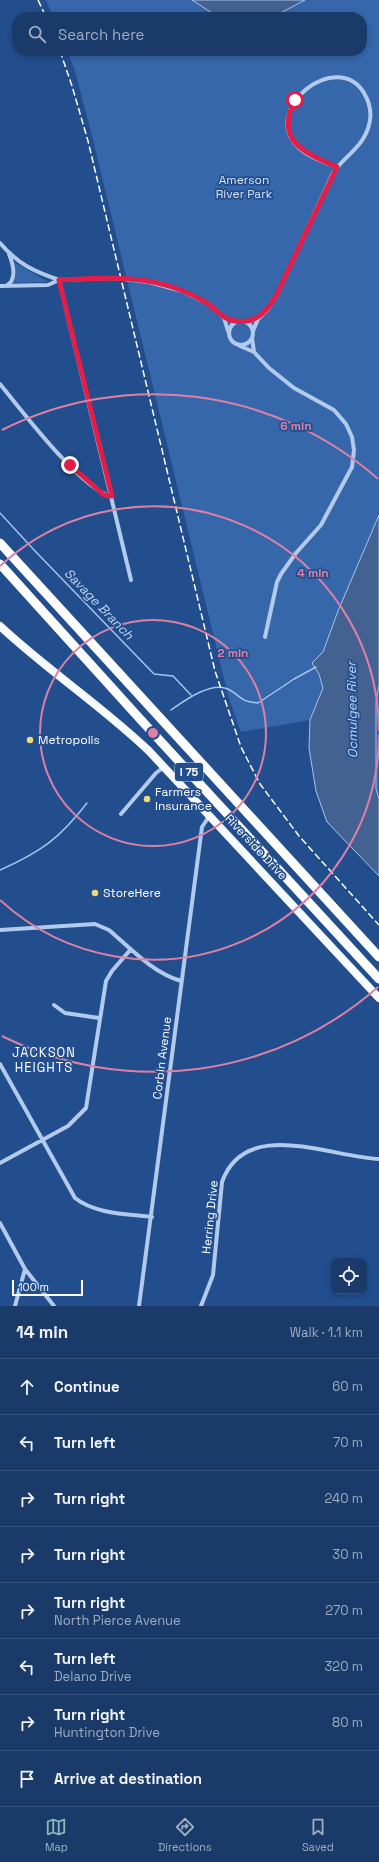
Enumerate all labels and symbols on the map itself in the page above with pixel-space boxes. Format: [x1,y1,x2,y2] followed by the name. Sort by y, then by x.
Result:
[286,91,304,109] route start
[216,172,273,202] park label: Amerson River Park
[280,418,312,434] text: 6 min
[61,456,79,474] route end
[61,565,138,644] water label: Savage Branch
[297,565,329,581] text: 4 min
[217,645,249,661] text: 2 min
[343,660,361,758] water label: Ocmulgee River
[146,726,160,740] centre of rings
[38,732,100,748] place label: Metropolis
[25,735,35,745] marker: Metropolis
[175,763,203,781] road number: I 75
[155,784,212,814] place label: Farmers Insurance
[142,794,152,804] marker: Farmers Insurance
[221,811,291,883] street label: Riverside Drive
[103,885,161,901] place label: StoreHere
[90,888,100,898] marker: StoreHere
[149,1016,175,1100] street label: Corbin Avenue
[12,1044,76,1076] district label: JACKSON HEIGHTS
[198,1179,222,1255] street label: Herring Drive
[12,1278,83,1297] scale bar

